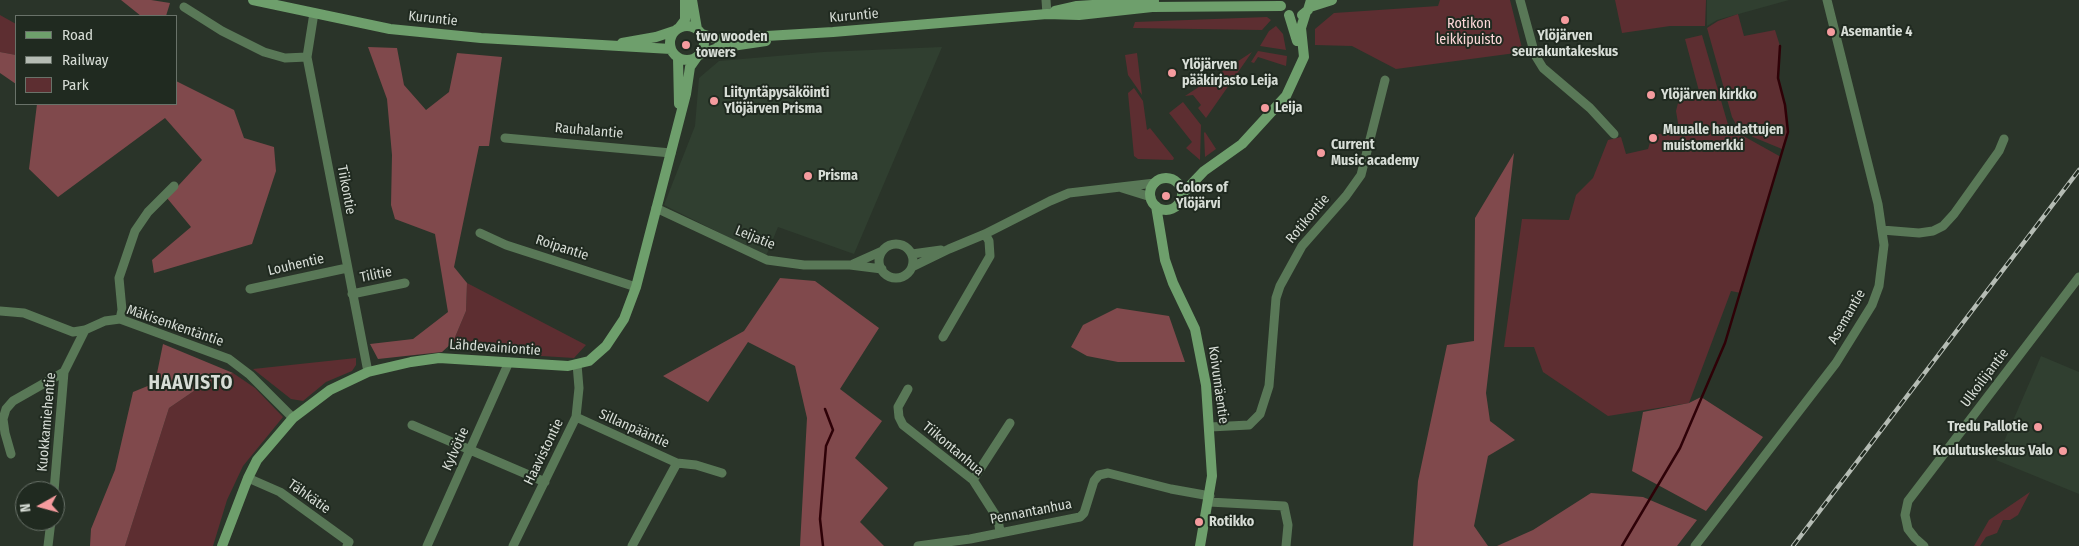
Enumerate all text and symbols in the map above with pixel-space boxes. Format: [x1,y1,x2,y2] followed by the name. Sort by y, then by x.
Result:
[829,5,879,27] street label: Kuruntie
[408,8,458,30] street label: Kuruntie
[1559,14,1571,26] marker: Ylöjärven seurakuntakeskus
[15,15,178,105] legend
[1436,16,1502,48] park label: Rotikon leikkipuisto
[1841,24,1913,40] place label: Asemantie 4
[62,26,93,44] text: Road
[1825,26,1837,38] marker: Asemantie 4
[1512,28,1618,60] place label: Ylöjärven seurakuntakeskus
[696,29,768,62] place label: two wooden towers
[680,39,692,51] marker: two wooden towers
[62,51,109,69] text: Railway
[1182,57,1278,90] place label: Ylöjärven pääkirjasto Leija
[1166,67,1178,79] marker: Ylöjärven pääkirjasto Leija
[62,76,89,94] text: Park
[724,85,829,118] place label: Liityntäpysäköinti Ylöjärven Prisma
[1661,87,1757,103] place label: Ylöjärven kirkko
[1645,89,1657,101] marker: Ylöjärven kirkko
[708,95,720,107] marker: Liityntäpysäköinti Ylöjärven Prisma
[1275,100,1303,116] place label: Leija
[1259,102,1271,114] marker: Leija
[554,120,624,142] street label: Rauhalantie
[1663,122,1783,154] place label: Muualle haudattujen muistomerkki
[1647,132,1659,144] marker: Muualle haudattujen muistomerkki
[1331,137,1419,170] place label: Current Music academy
[1315,147,1327,159] marker: Current Music academy
[333,164,359,216] street label: Tiikontie
[818,168,858,184] place label: Prisma
[802,170,814,182] marker: Prisma
[1176,180,1228,212] place label: Colors of Ylöjärvi
[1160,190,1172,202] marker: Colors of Ylöjärvi
[1283,191,1333,247] street label: Rotikontie
[732,222,778,254] street label: Leijatie
[533,232,591,264] street label: Roipantie
[266,250,326,280] street label: Louhentie
[359,264,393,286] street label: Tilitie
[1825,287,1869,347] street label: Asemantie
[124,302,226,350] street label: Mäkisenkentäntie
[449,336,541,360] street label: Lähdevainiontie
[1204,345,1232,425] street label: Koivumäentie
[1957,345,2013,411] street label: Ulkoilijantie
[34,372,60,472] street label: Kuokkamiehentie
[148,373,234,395] district label: HAAVISTO
[596,406,672,452] street label: Sillanpääntie
[521,416,567,488] street label: Haavistontie
[919,418,987,480] street label: Tiikontanhua
[1947,419,2028,435] place label: Tredu Pallotie
[2032,421,2044,433] marker: Tredu Pallotie
[439,425,473,473] street label: Kylvötie
[1933,443,2053,459] place label: Koulutuskeskus Valo
[2057,445,2069,457] marker: Koulutuskeskus Valo
[284,476,334,518] street label: Tähkätie
[15,481,65,531] north arrow
[989,496,1073,528] street label: Pennantanhua
[17,503,35,513] text: N
[1209,514,1254,530] place label: Rotikko
[1193,516,1205,528] marker: Rotikko

